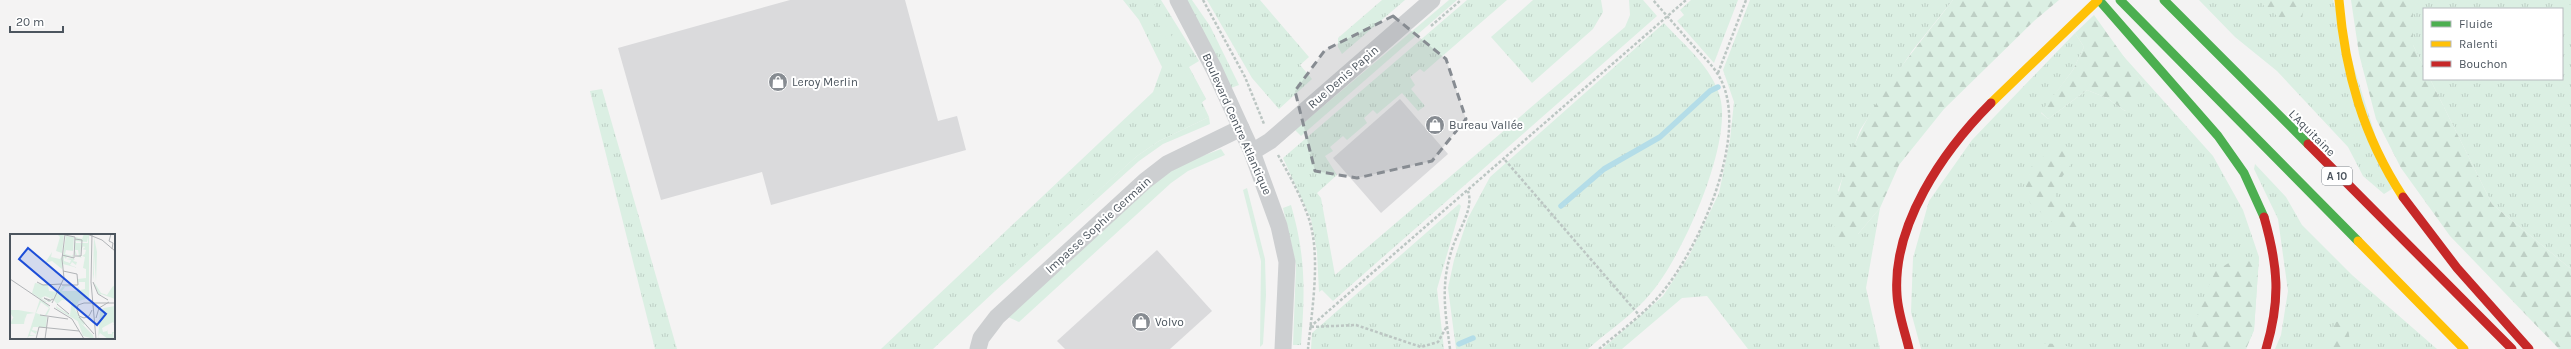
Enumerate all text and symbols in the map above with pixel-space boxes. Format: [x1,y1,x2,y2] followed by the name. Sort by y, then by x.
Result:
[10,8,63,34] scale bar
[2423,8,2563,80] legend
[16,15,44,29] text: 20 m
[2459,17,2493,31] text: Fluide
[2459,37,2498,51] text: Ralenti
[1305,43,1381,111] street label: Rue Denis Papin
[1199,51,1275,197] street label: Boulevard Centre Atlantique
[2459,57,2508,71] text: Bouchon
[767,71,789,93] shop icon: Leroy Merlin
[792,75,858,89] place label: Leroy Merlin
[2286,107,2338,159] street label: L'Aquitaine
[1424,114,1446,136] shop icon: Bureau Vallée
[1449,118,1523,132] place label: Bureau Vallée
[2322,167,2352,185] road number: A 10
[1042,174,1154,276] street label: Impasse Sophie Germain
[10,234,115,339] inset map
[1130,311,1152,333] shop icon: Volvo
[1155,315,1184,329] place label: Volvo

